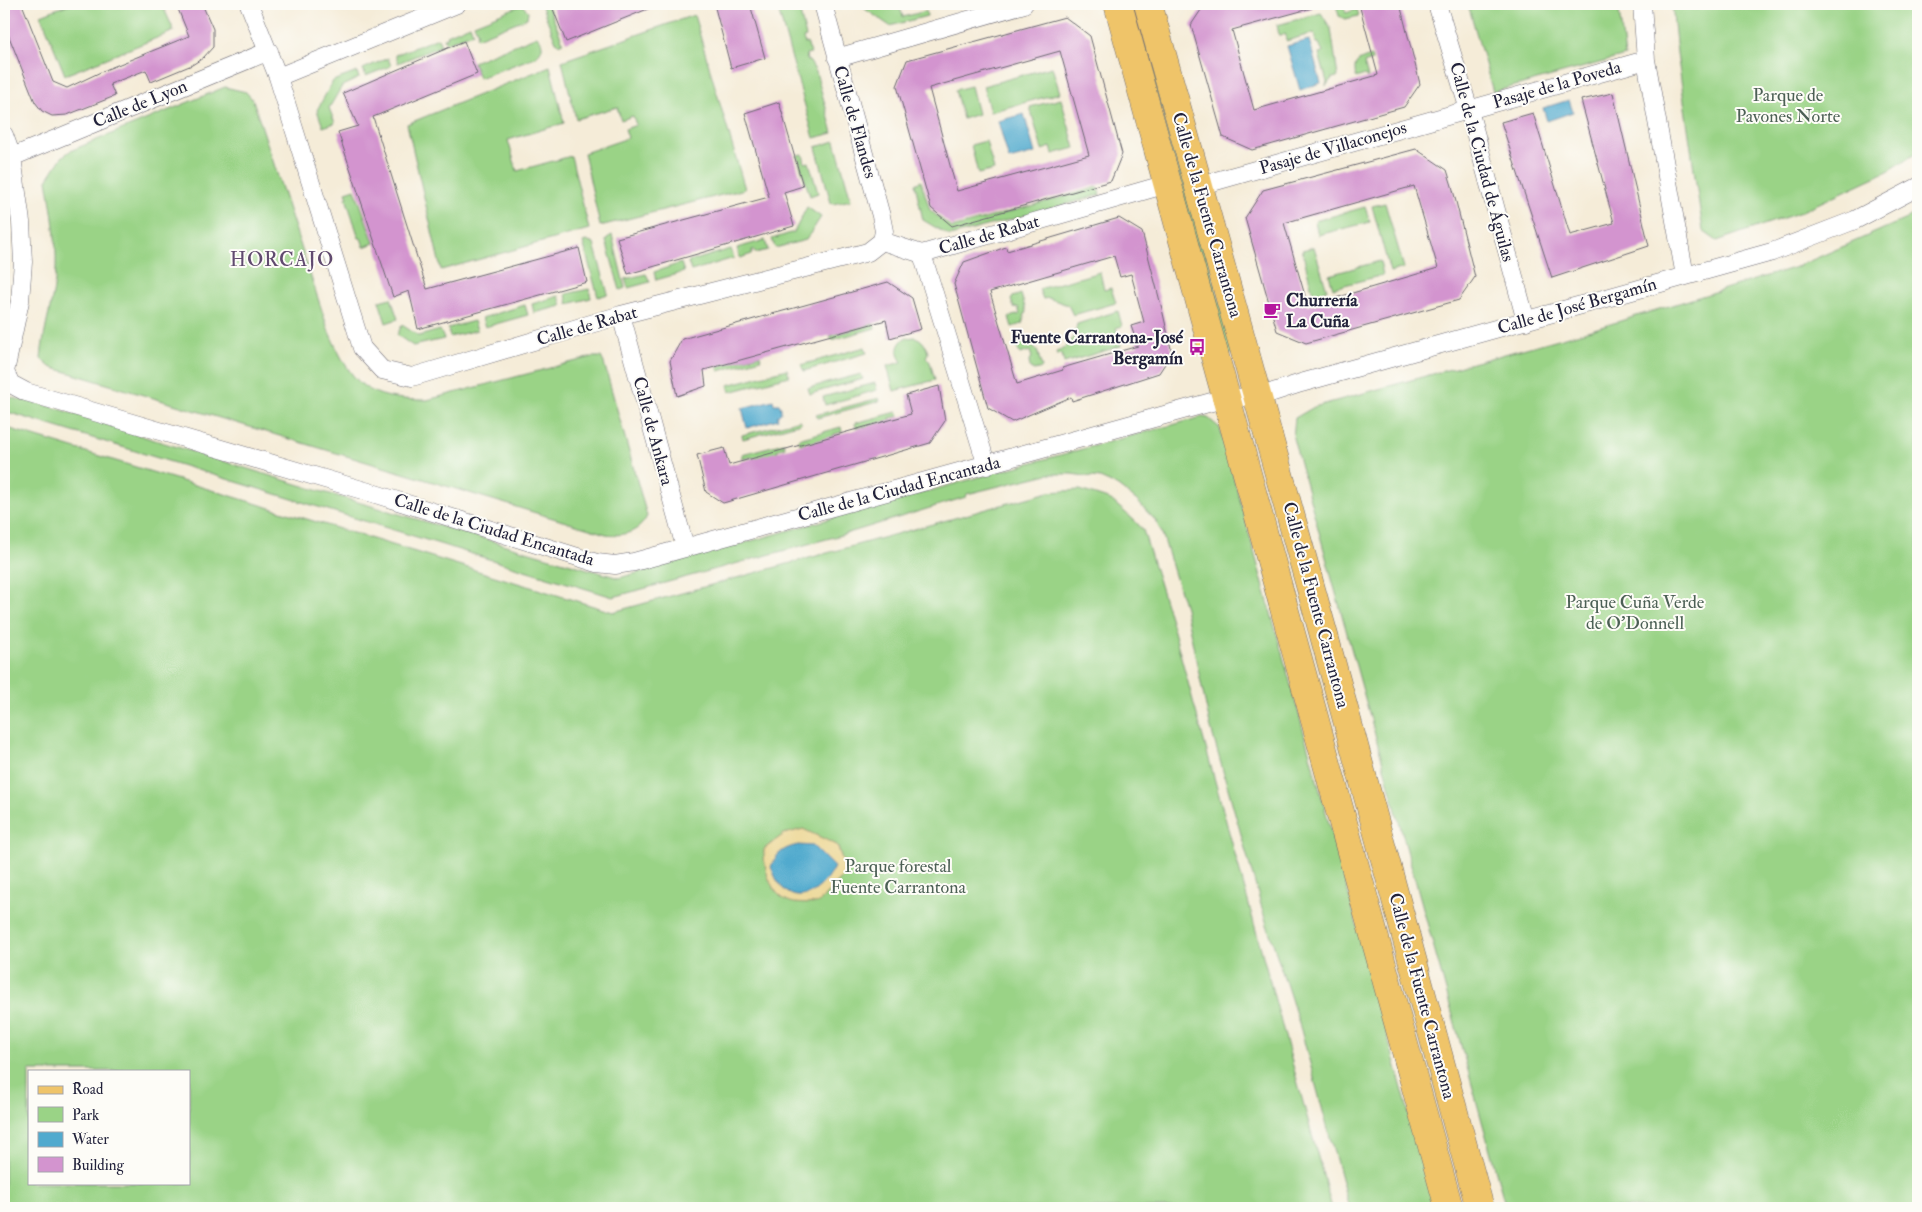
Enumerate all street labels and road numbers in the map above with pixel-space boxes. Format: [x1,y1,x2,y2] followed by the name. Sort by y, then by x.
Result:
[1490,56,1624,114] street label: Pasaje de la Poveda
[1444,60,1520,264] street label: Calle de la Ciudad de Águilas
[828,63,882,181] street label: Calle de Flandes
[89,75,191,133] street label: Calle de Lyon
[1167,110,1248,321] street label: Calle de la Fuente Carrantona
[1257,116,1409,180] street label: Pasaje de Villaconejos
[936,210,1042,260] street label: Calle de Rabat
[1495,272,1659,340] street label: Calle de José Bergamín
[534,301,640,351] street label: Calle de Rabat
[627,374,679,489] street label: Calle de Ankara
[795,451,1003,527] street label: Calle de la Ciudad Encantada
[391,489,598,572] street label: Calle de la Ciudad Encantada
[1277,499,1355,711] street label: Calle de la Fuente Carrantona
[1383,890,1461,1102] street label: Calle de la Fuente Carrantona

